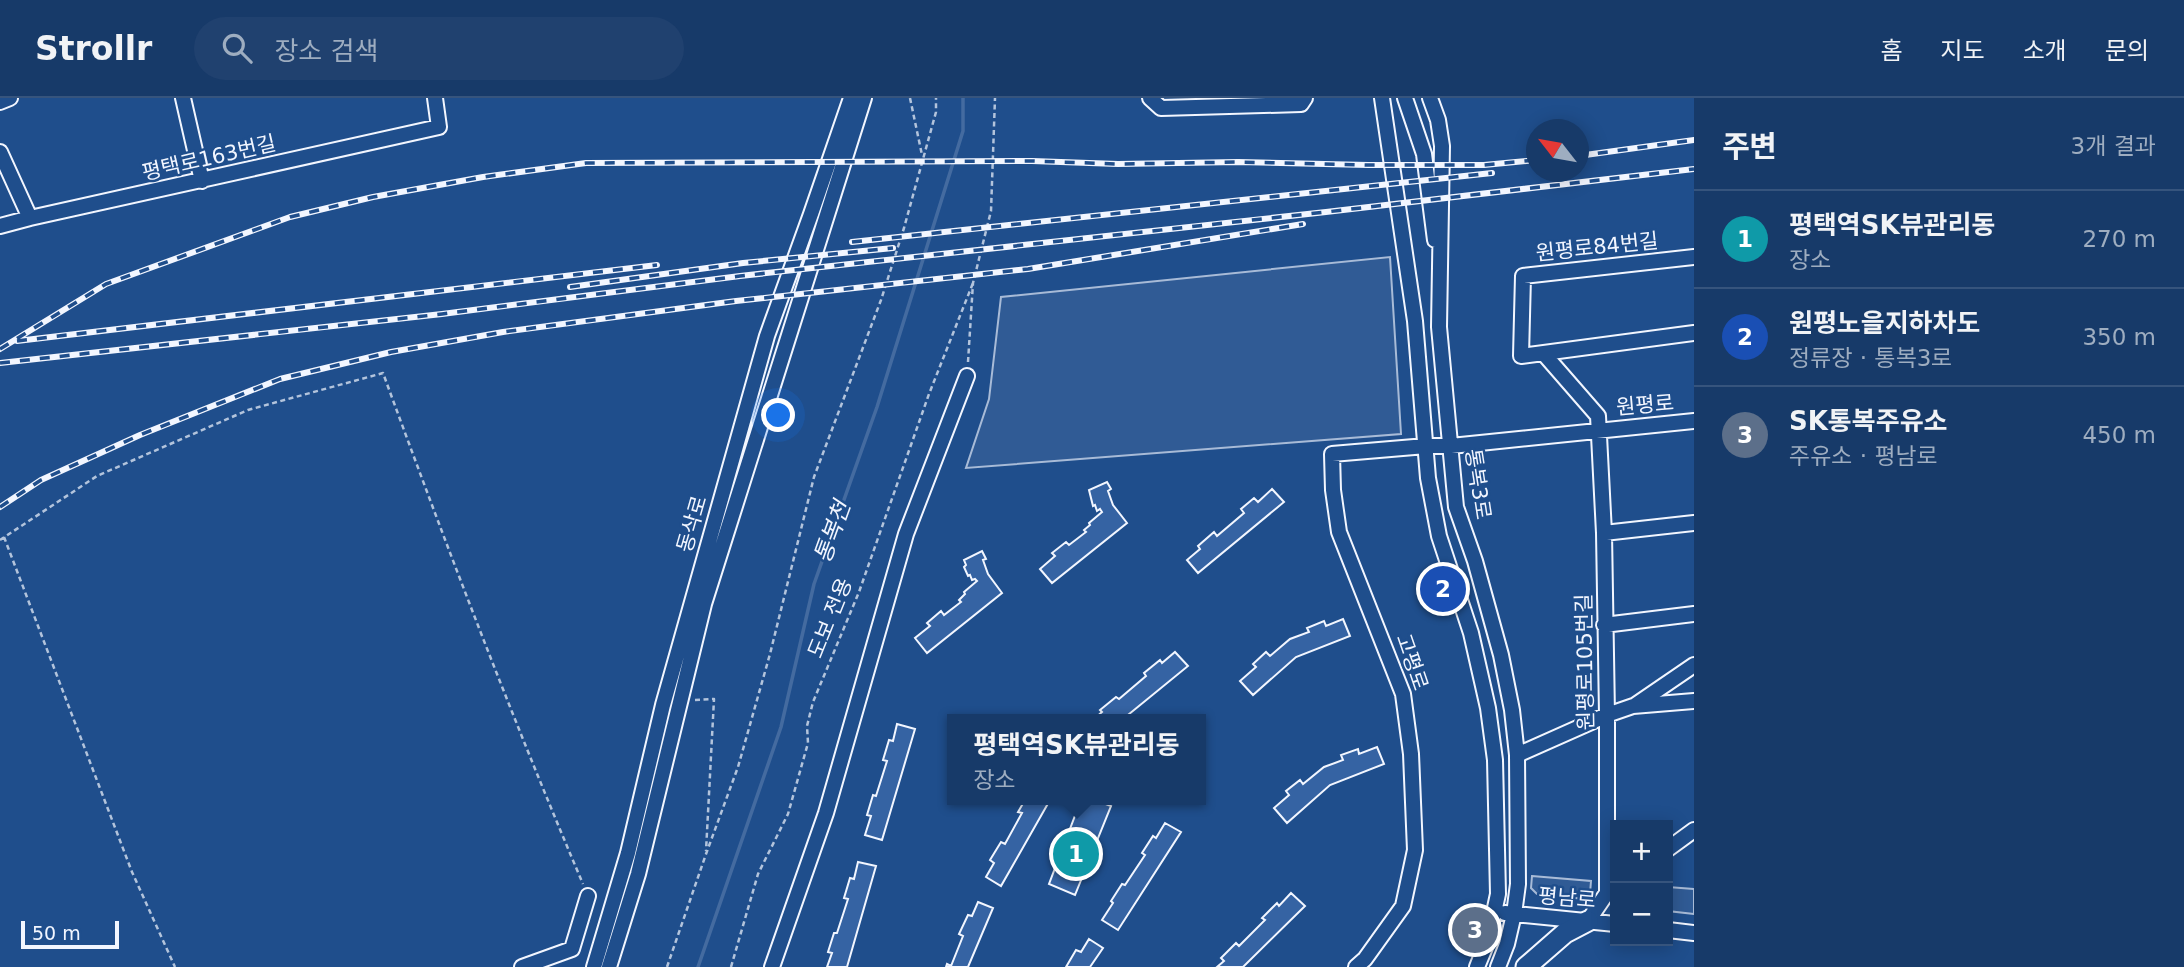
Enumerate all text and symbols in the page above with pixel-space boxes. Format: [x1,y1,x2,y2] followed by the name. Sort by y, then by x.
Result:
[194,17,684,80] search box
[35,29,152,68] text: Strollr
[218,29,256,67] icon: search
[274,36,378,66] text: 장소 검색
[1880,37,1902,65] text: 홈
[1940,37,1985,65] text: 지도
[2023,37,2067,65] text: 소개
[2105,37,2149,65] text: 문의
[1526,119,1589,182] north arrow
[1722,129,1777,164] text: 주변
[140,131,278,185] street label: 평택로163번길
[2071,133,2156,159] text: 3개 결과
[1789,210,1995,240] text: 평택역SK뷰관리동
[1737,226,1753,252] text: 1
[2082,226,2156,252] text: 270 m
[1534,229,1660,265] street label: 원평로84번길
[1789,247,1831,273] text: 장소
[1789,308,1980,338] text: 원평노을지하차도
[1737,324,1753,350] text: 2
[2082,324,2156,350] text: 350 m
[1789,345,1953,371] text: 정류장 · 통복3로
[1615,391,1675,419] street label: 원평로
[761,398,795,432] your location
[1789,406,1947,436] text: SK통복주유소
[1737,422,1753,448] text: 3
[2082,422,2156,448] text: 450 m
[1789,443,1938,469] text: 주유소 · 평남로
[1461,447,1495,521] street label: 통복3로
[672,493,712,555] street label: 동삭로
[809,495,856,566] water label: 통복천
[1420,563,1466,615] pin: 2
[803,575,857,661] street label: 도보 전용
[1572,593,1598,731] street label: 원평로105번길
[1391,631,1433,693] street label: 고평로
[947,714,1206,805] popup
[973,730,1180,760] text: 평택역SK뷰관리동
[973,767,1016,793] text: 장소
[1610,820,1673,946] map controls
[1610,820,1673,883] button: +
[1053,828,1099,880] pin: 1
[1610,883,1673,946] button: −
[1537,884,1597,912] street label: 평남로
[1452,904,1498,956] pin: 3
[21,918,119,950] scale bar
[32,922,81,944] text: 50 m

